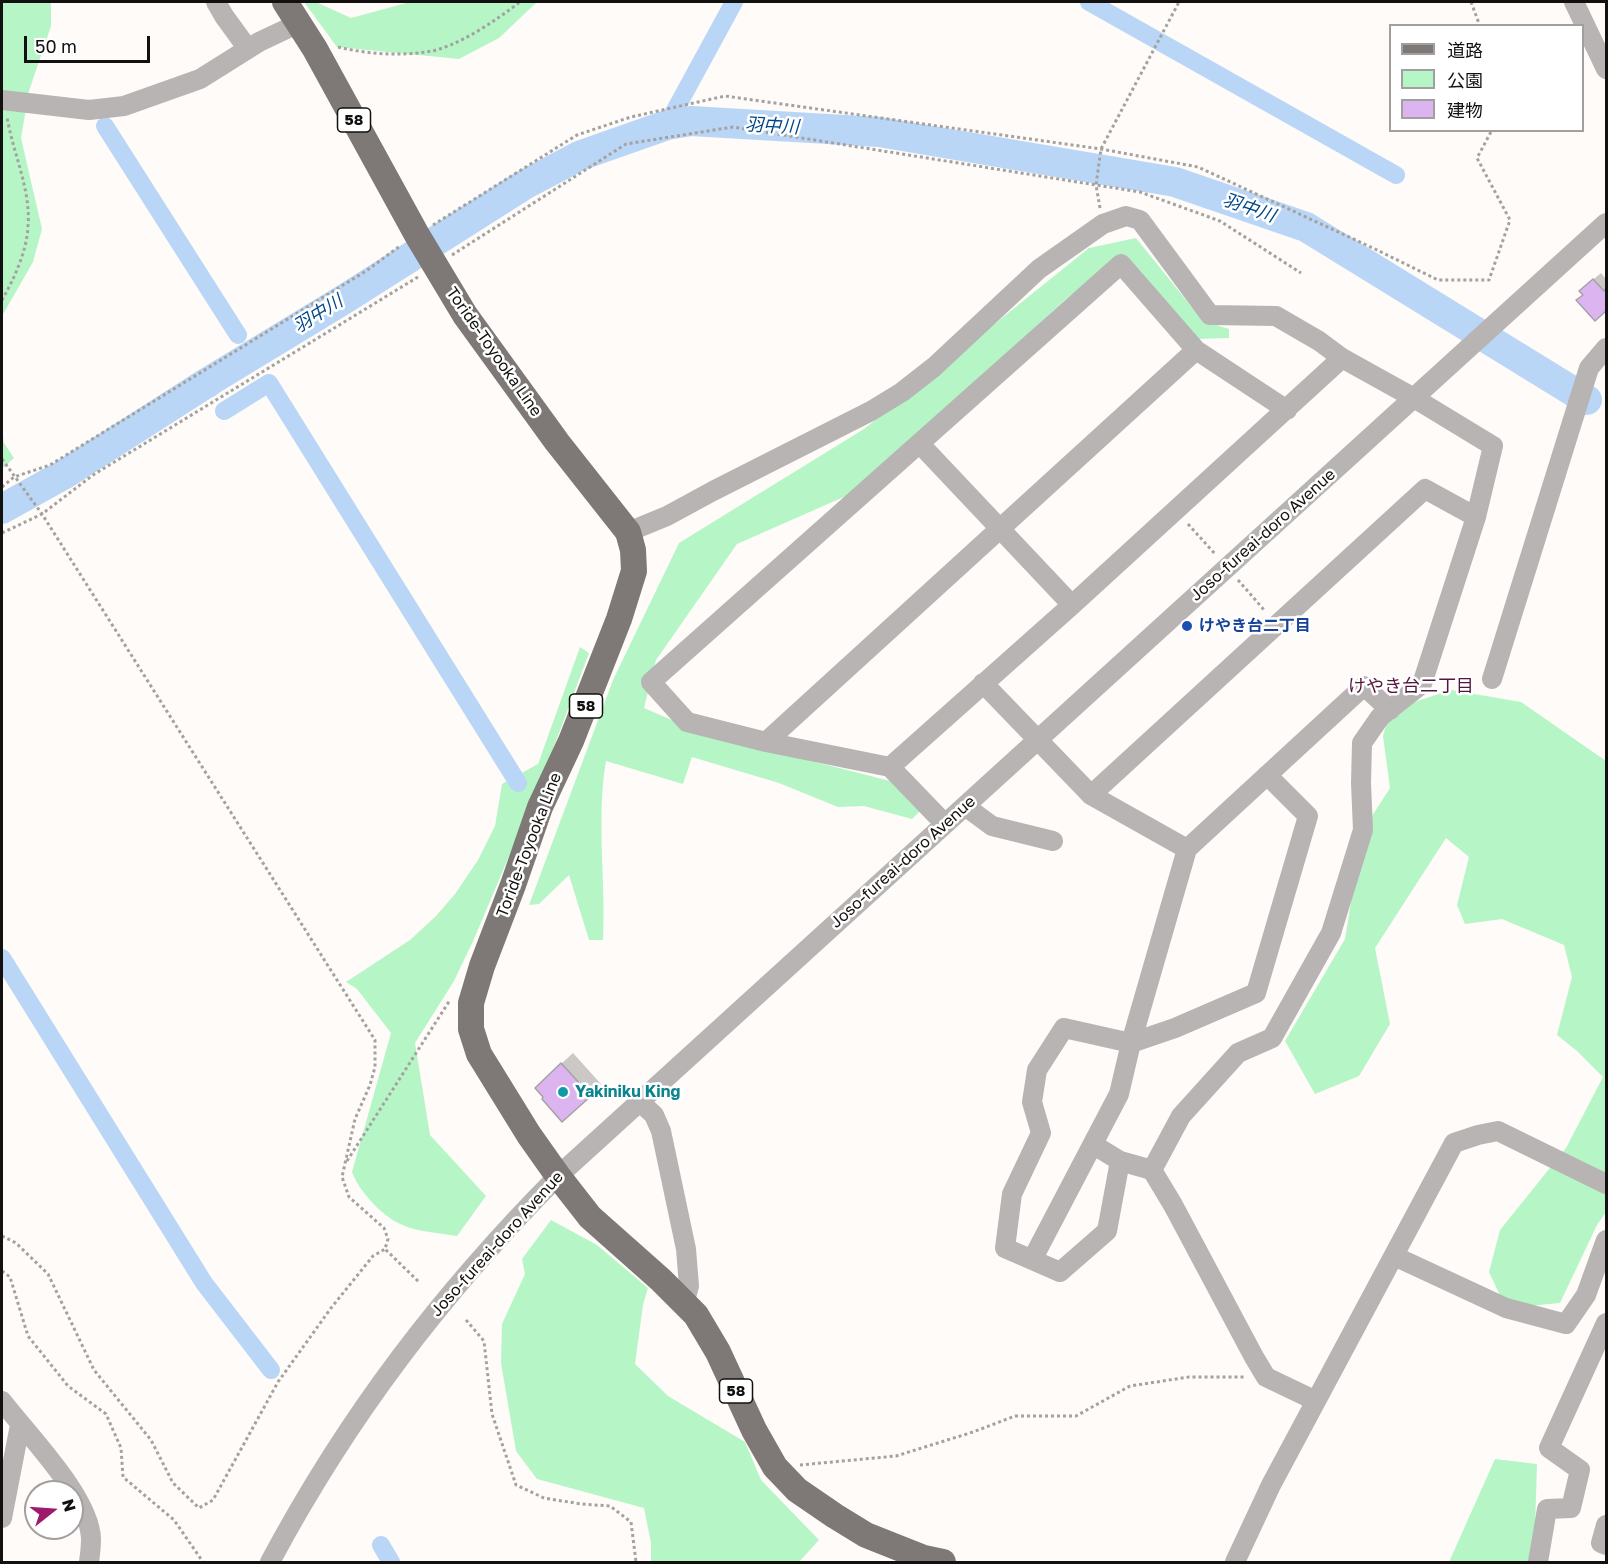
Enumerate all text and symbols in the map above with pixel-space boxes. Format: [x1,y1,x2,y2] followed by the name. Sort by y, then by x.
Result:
[27,24,153,62] scale bar
[1389,24,1584,132] legend
[35,35,77,57] text: 50 m
[1447,39,1483,61] text: 道路
[1447,69,1483,91] text: 公園
[1447,99,1483,121] text: 建物
[338,108,370,132] road number: 58
[744,114,800,138] water label: 羽中川
[1220,189,1278,227] water label: 羽中川
[442,284,546,420] street label: Toride-Toyooka Line
[289,291,347,337] water label: 羽中川
[1187,465,1339,605] street label: Joso-fureai-doro Avenue
[1199,616,1311,636] place label: けやき台二丁目
[1180,619,1194,633] marker: けやき台二丁目
[1348,675,1474,697] district label: けやき台二丁目
[570,694,602,718] road number: 58
[493,770,565,920] street label: Toride-Toyooka Line
[827,792,979,932] street label: Joso-fureai-doro Avenue
[575,1082,680,1102] place label: Yakiniku King
[556,1085,570,1099] marker: Yakiniku King
[427,1168,567,1320] street label: Joso-fureai-doro Avenue
[720,1379,752,1403] road number: 58
[24,1480,84,1540] north arrow
[58,1497,81,1514] text: N

